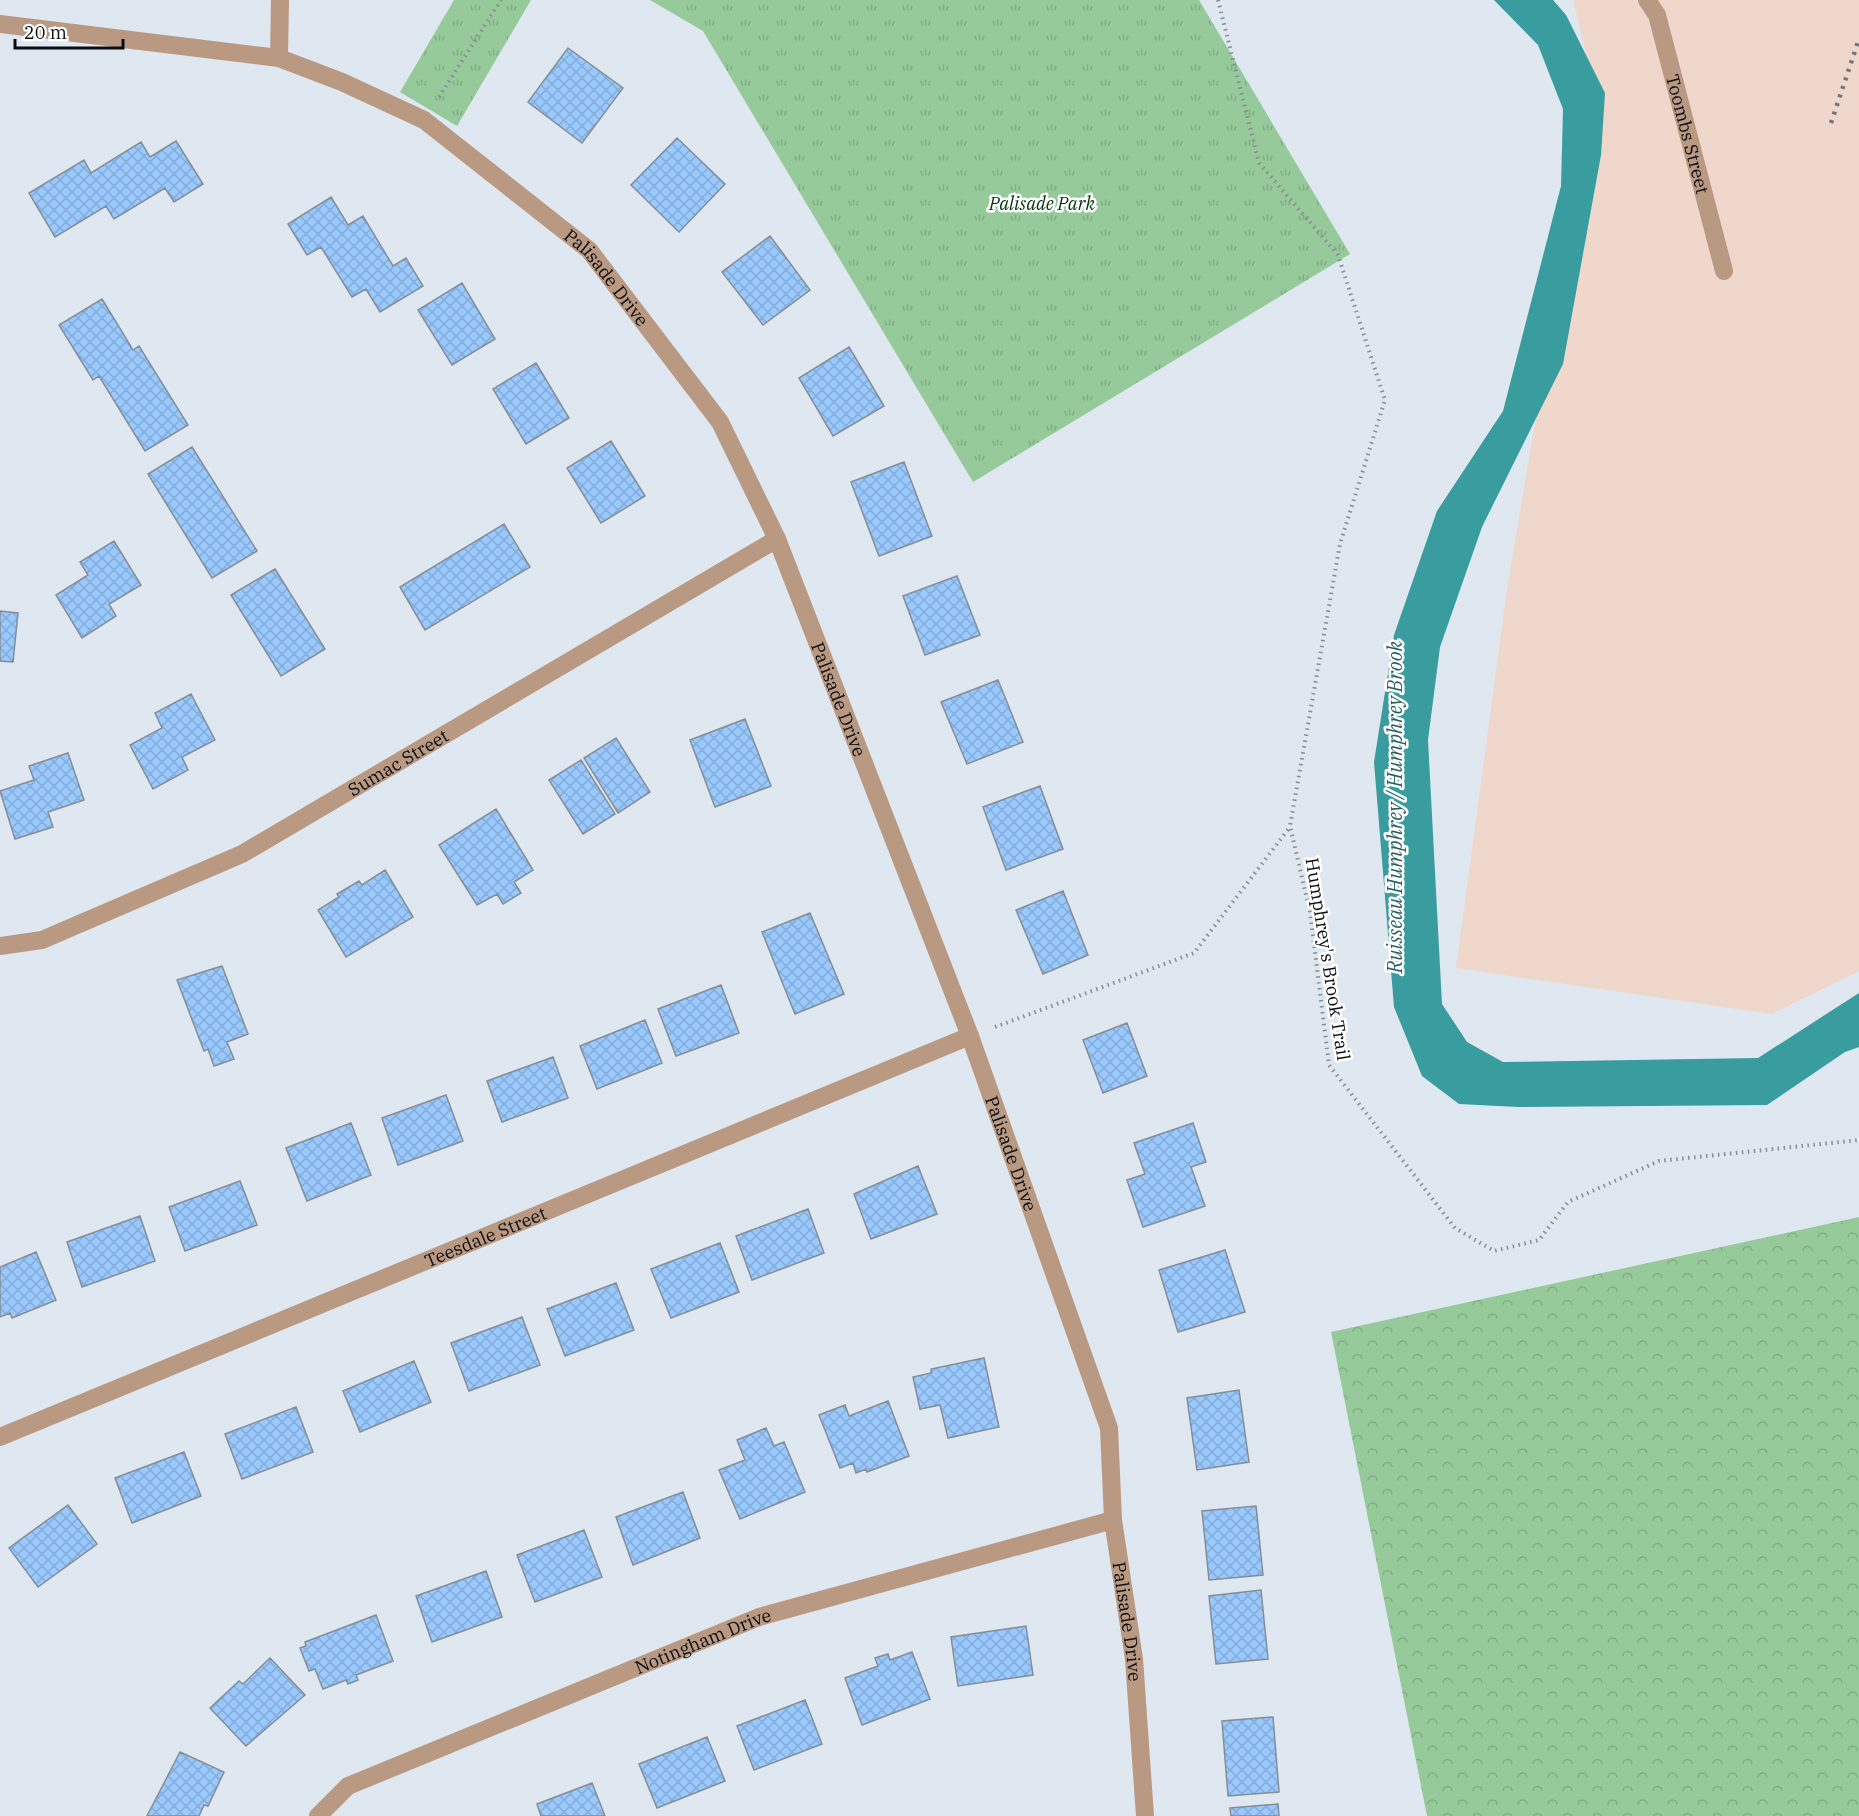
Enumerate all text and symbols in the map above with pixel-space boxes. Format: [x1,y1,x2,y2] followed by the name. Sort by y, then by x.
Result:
[15,12,123,50] scale bar
[24,21,67,44] text: 20 m
[1661,72,1715,196] street label: Toombs Street
[988,192,1096,215] park label: Palisade Park
[560,223,654,331] street label: Palisade Drive
[807,639,872,760] street label: Palisade Drive
[1381,640,1408,974] water label: Ruisseau Humphrey / Humphrey Brook
[343,724,452,801] street label: Sumac Street
[1301,856,1355,1062] street label: Humphrey's Brook Trail
[981,1093,1043,1214] street label: Palisade Drive
[421,1201,549,1272] street label: Teesdale Street
[1108,1560,1147,1682] street label: Palisade Drive
[631,1603,773,1678] street label: Notingham Drive

